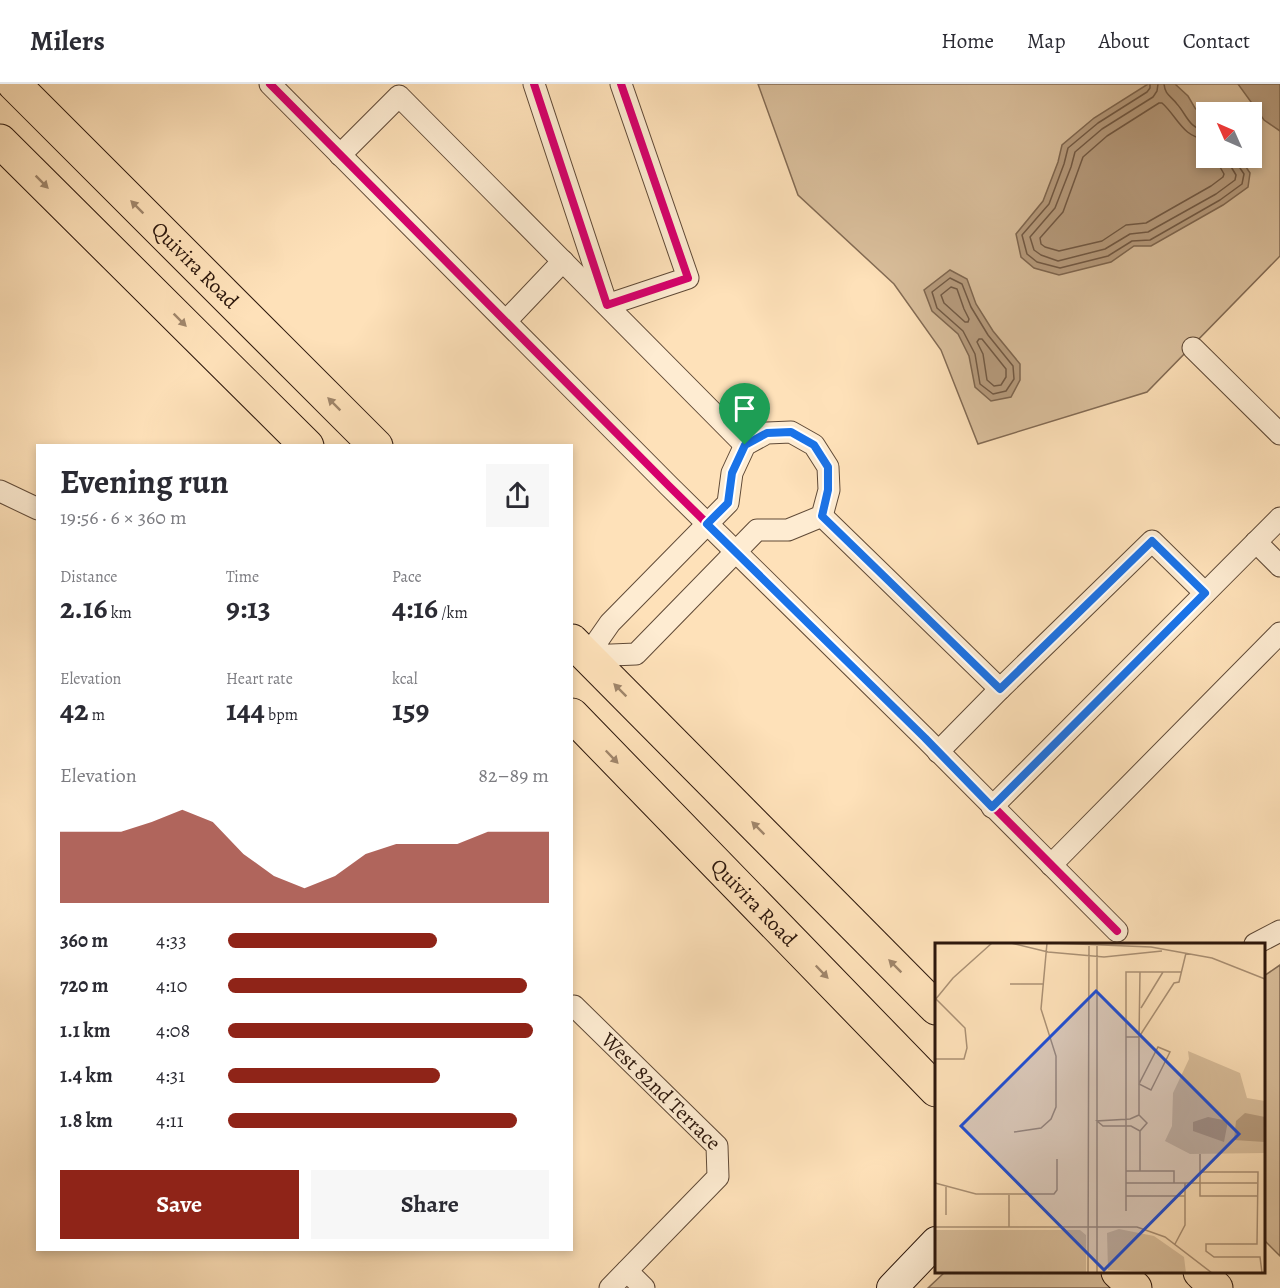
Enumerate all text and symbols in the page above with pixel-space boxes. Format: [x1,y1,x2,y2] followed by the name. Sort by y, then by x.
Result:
[30,22,105,60] text: Milers
[941,27,994,55] text: Home
[1027,27,1065,55] text: Map
[1098,27,1150,55] text: About
[1183,27,1250,55] text: Contact
[1196,102,1262,168] north arrow
[1196,102,1262,168] map controls
[34,175,48,189] one-way arrow
[130,200,145,214] one-way arrow
[145,215,245,315] street label: Quivira Road
[173,312,187,326] one-way arrow
[719,383,770,445] pin
[728,392,761,425] icon: arrive
[328,398,342,412] one-way arrow
[60,459,229,504] text: Evening run
[486,464,549,527] button: share
[60,504,187,531] text: 19:56 · 6 × 360 m
[60,566,117,588] text: Distance
[226,566,259,588] text: Time
[392,566,422,588] text: Pace
[60,588,108,628] text: 2.16
[226,588,271,628] text: 9:13
[392,588,438,628] text: 4:16
[108,602,132,624] text: km
[438,602,468,624] text: /km
[60,668,121,690] text: Elevation
[226,668,293,690] text: Heart rate
[392,668,418,690] text: kcal
[614,683,628,697] one-way arrow
[60,690,89,730] text: 42
[226,690,265,730] text: 144
[392,690,429,730] text: 159
[89,704,105,726] text: m
[265,704,298,726] text: bpm
[605,749,619,763] one-way arrow
[60,762,137,789] text: Elevation
[478,762,549,789] text: 82–89 m
[750,821,765,835] one-way arrow
[704,852,804,953] street label: Quivira Road
[60,927,108,954] text: 360 m
[156,927,186,954] text: 4:33
[935,943,1265,1273] inset map
[889,960,903,974] one-way arrow
[814,964,828,978] one-way arrow
[60,972,109,999] text: 720 m
[156,972,187,999] text: 4:10
[60,1017,110,1044] text: 1.1 km
[156,1017,190,1044] text: 4:08
[594,1026,727,1156] street label: West 82nd Terrace
[60,1062,113,1089] text: 1.4 km
[156,1062,185,1089] text: 4:31
[60,1107,113,1134] text: 1.8 km
[156,1107,184,1134] text: 4:11
[60,1170,299,1239] button: Save
[311,1170,549,1239] button: Share

